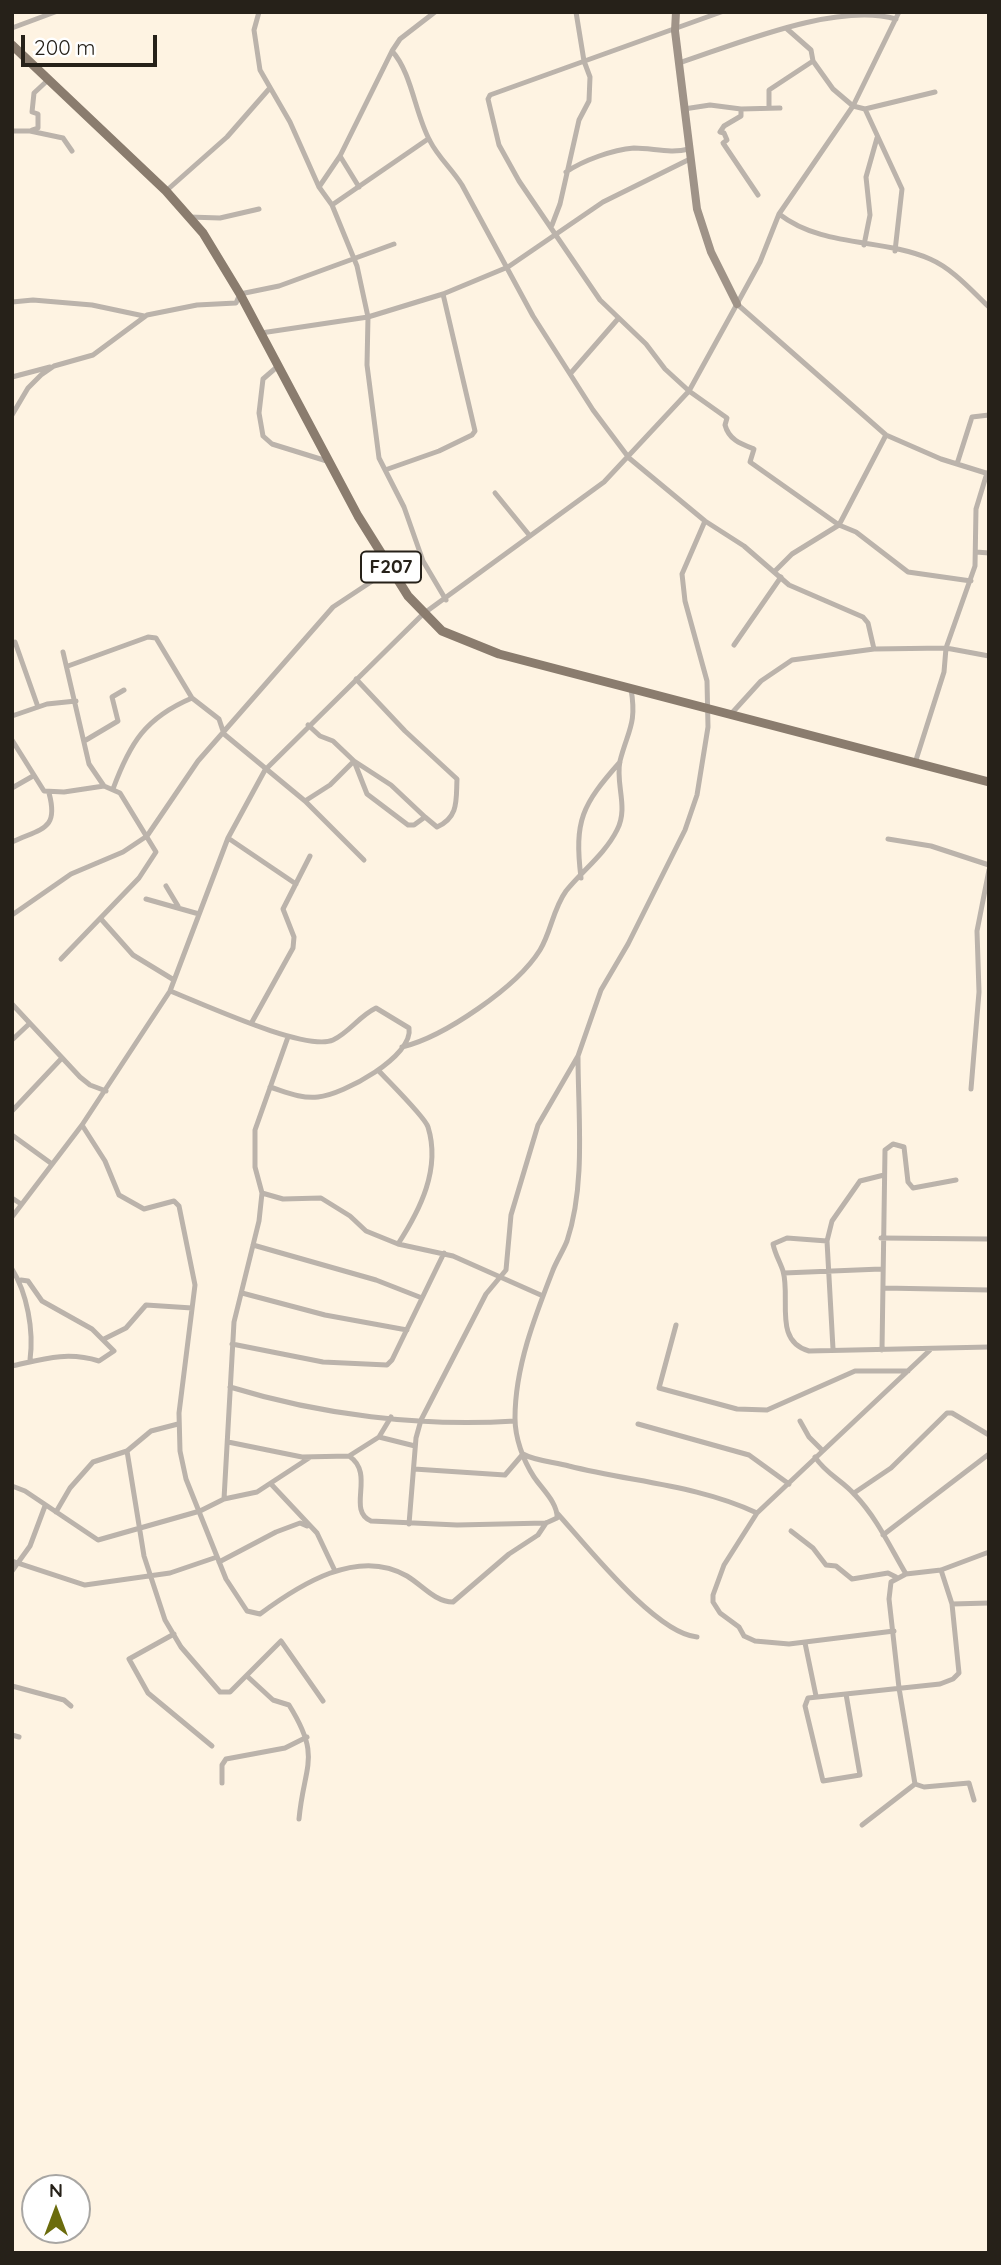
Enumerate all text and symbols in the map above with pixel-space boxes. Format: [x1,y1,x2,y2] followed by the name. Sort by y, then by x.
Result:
[24,21,161,65] scale bar
[34,34,96,60] text: 200 m
[361,552,421,582] road number: F207
[21,2174,91,2244] north arrow
[49,2178,63,2202] text: N

